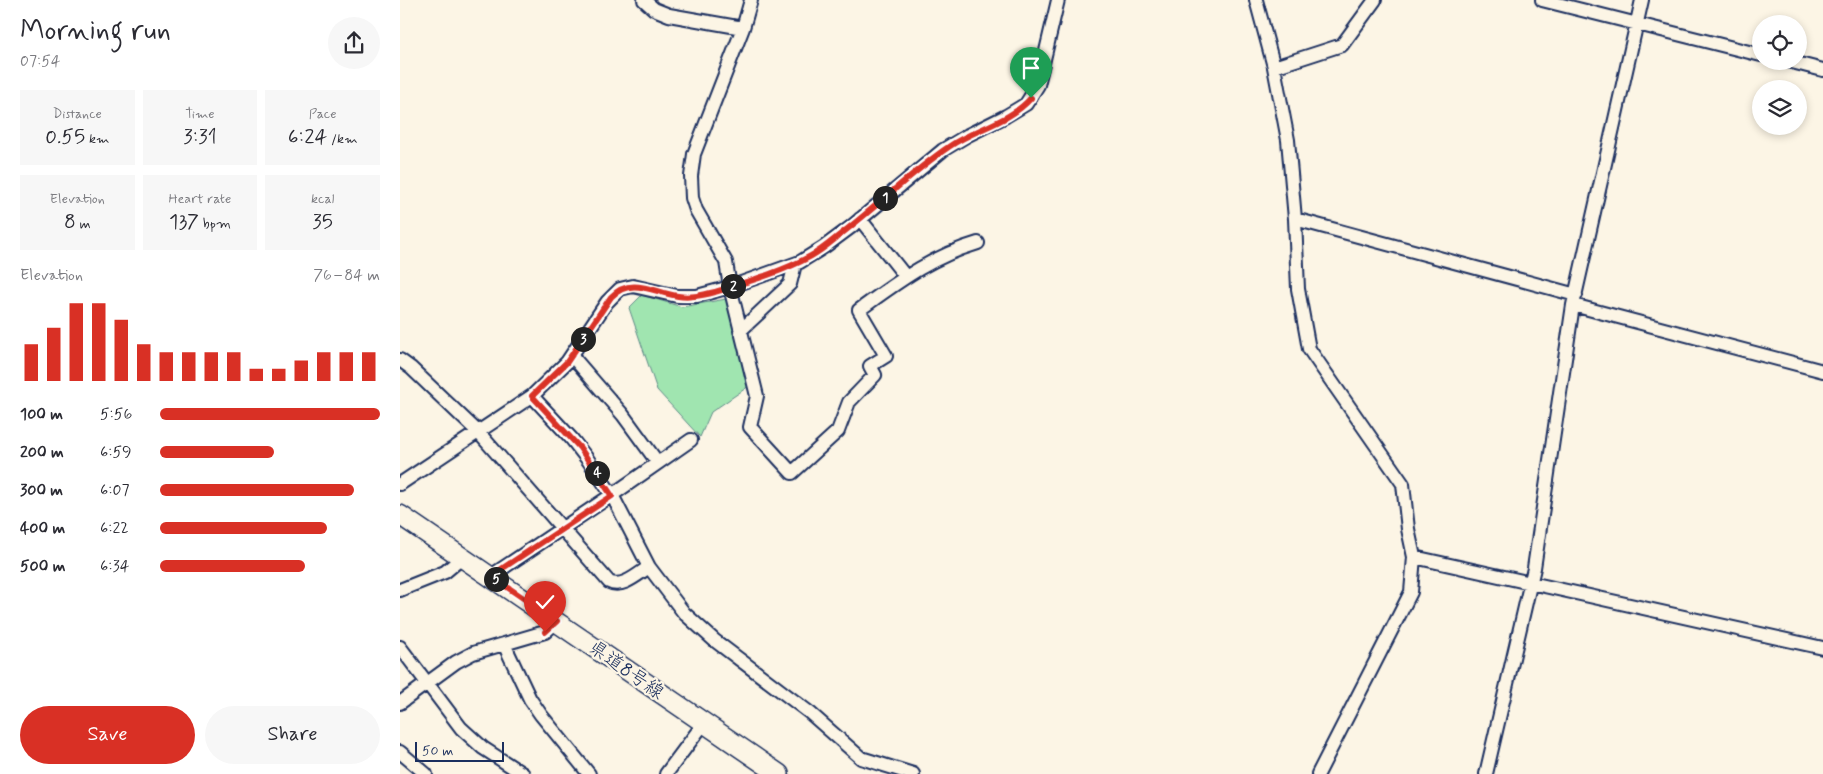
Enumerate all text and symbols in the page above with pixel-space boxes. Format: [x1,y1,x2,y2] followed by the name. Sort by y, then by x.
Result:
[20,13,171,50] text: Morning run
[1752,15,1807,135] map controls
[1752,15,1807,70] button: locate
[328,17,380,69] button: share
[1010,47,1052,98] pin
[20,51,61,72] text: 07:54
[1017,54,1045,82] icon: arrive
[1752,80,1807,135] button: layers
[53,105,102,123] text: Distance
[185,105,215,123] text: Time
[309,105,337,123] text: Pace
[45,123,85,151] text: 0.55
[183,123,217,151] text: 3:31
[288,123,327,151] text: 6:24
[85,130,109,148] text: km
[327,130,358,148] text: /km
[872,186,898,210] pin: 1
[882,189,889,207] text: 1
[50,190,105,208] text: Elevation
[169,190,231,208] text: Heart rate
[311,190,334,208] text: kcal
[64,208,76,236] text: 8
[169,208,199,236] text: 137
[312,208,333,236] text: 35
[76,215,91,233] text: m
[199,215,231,233] text: bpm
[20,265,83,286] text: Elevation
[313,265,380,286] text: 76–84 m
[720,274,746,298] pin: 2
[730,277,737,295] text: 2
[570,326,596,352] pin: 3
[580,330,587,348] text: 3
[20,404,63,425] text: 100 m
[100,404,132,425] text: 5:56
[20,442,64,463] text: 200 m
[100,442,132,463] text: 6:59
[584,460,610,486] pin: 4
[593,464,602,482] text: 4
[20,480,63,501] text: 300 m
[100,480,129,501] text: 6:07
[20,518,65,539] text: 400 m
[100,518,129,539] text: 6:22
[20,556,65,577] text: 500 m
[100,556,129,577] text: 6:34
[484,566,508,592] pin: 5
[492,570,501,588] text: 5
[524,581,566,632] pin
[531,588,559,616] icon: check
[583,635,669,705] street label: 県道8号線
[20,706,195,764] button: Save
[205,706,380,764] button: Share
[415,739,504,762] scale bar
[422,742,453,760] text: 50 m

